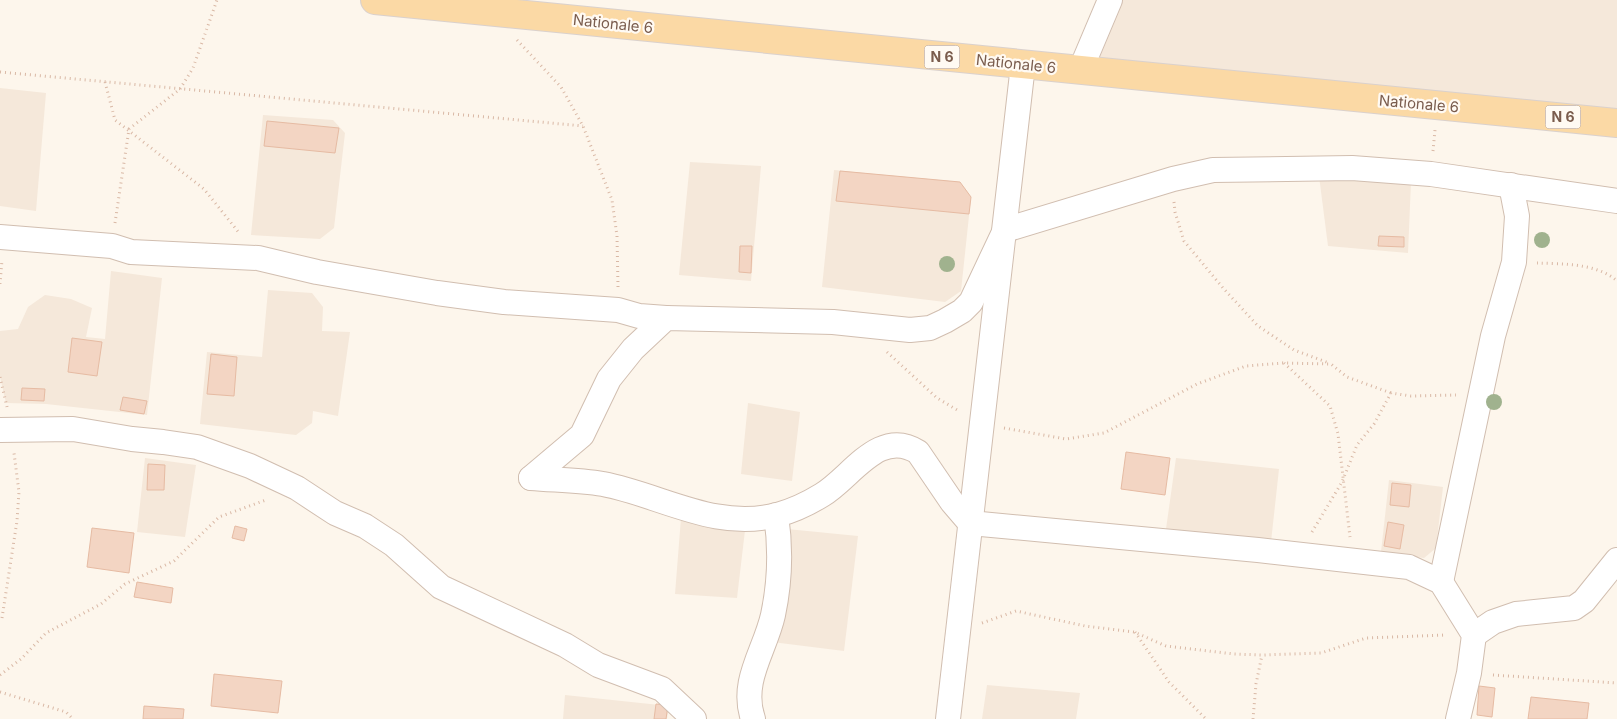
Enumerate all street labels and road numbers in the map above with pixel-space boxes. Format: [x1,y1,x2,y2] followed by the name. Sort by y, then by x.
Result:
[572,10,654,37] street label: Nationale 6
[924,46,960,68] road number: N 6
[975,50,1057,77] street label: Nationale 6
[1378,91,1460,116] street label: Nationale 6
[1546,105,1580,128] road number: N 6

